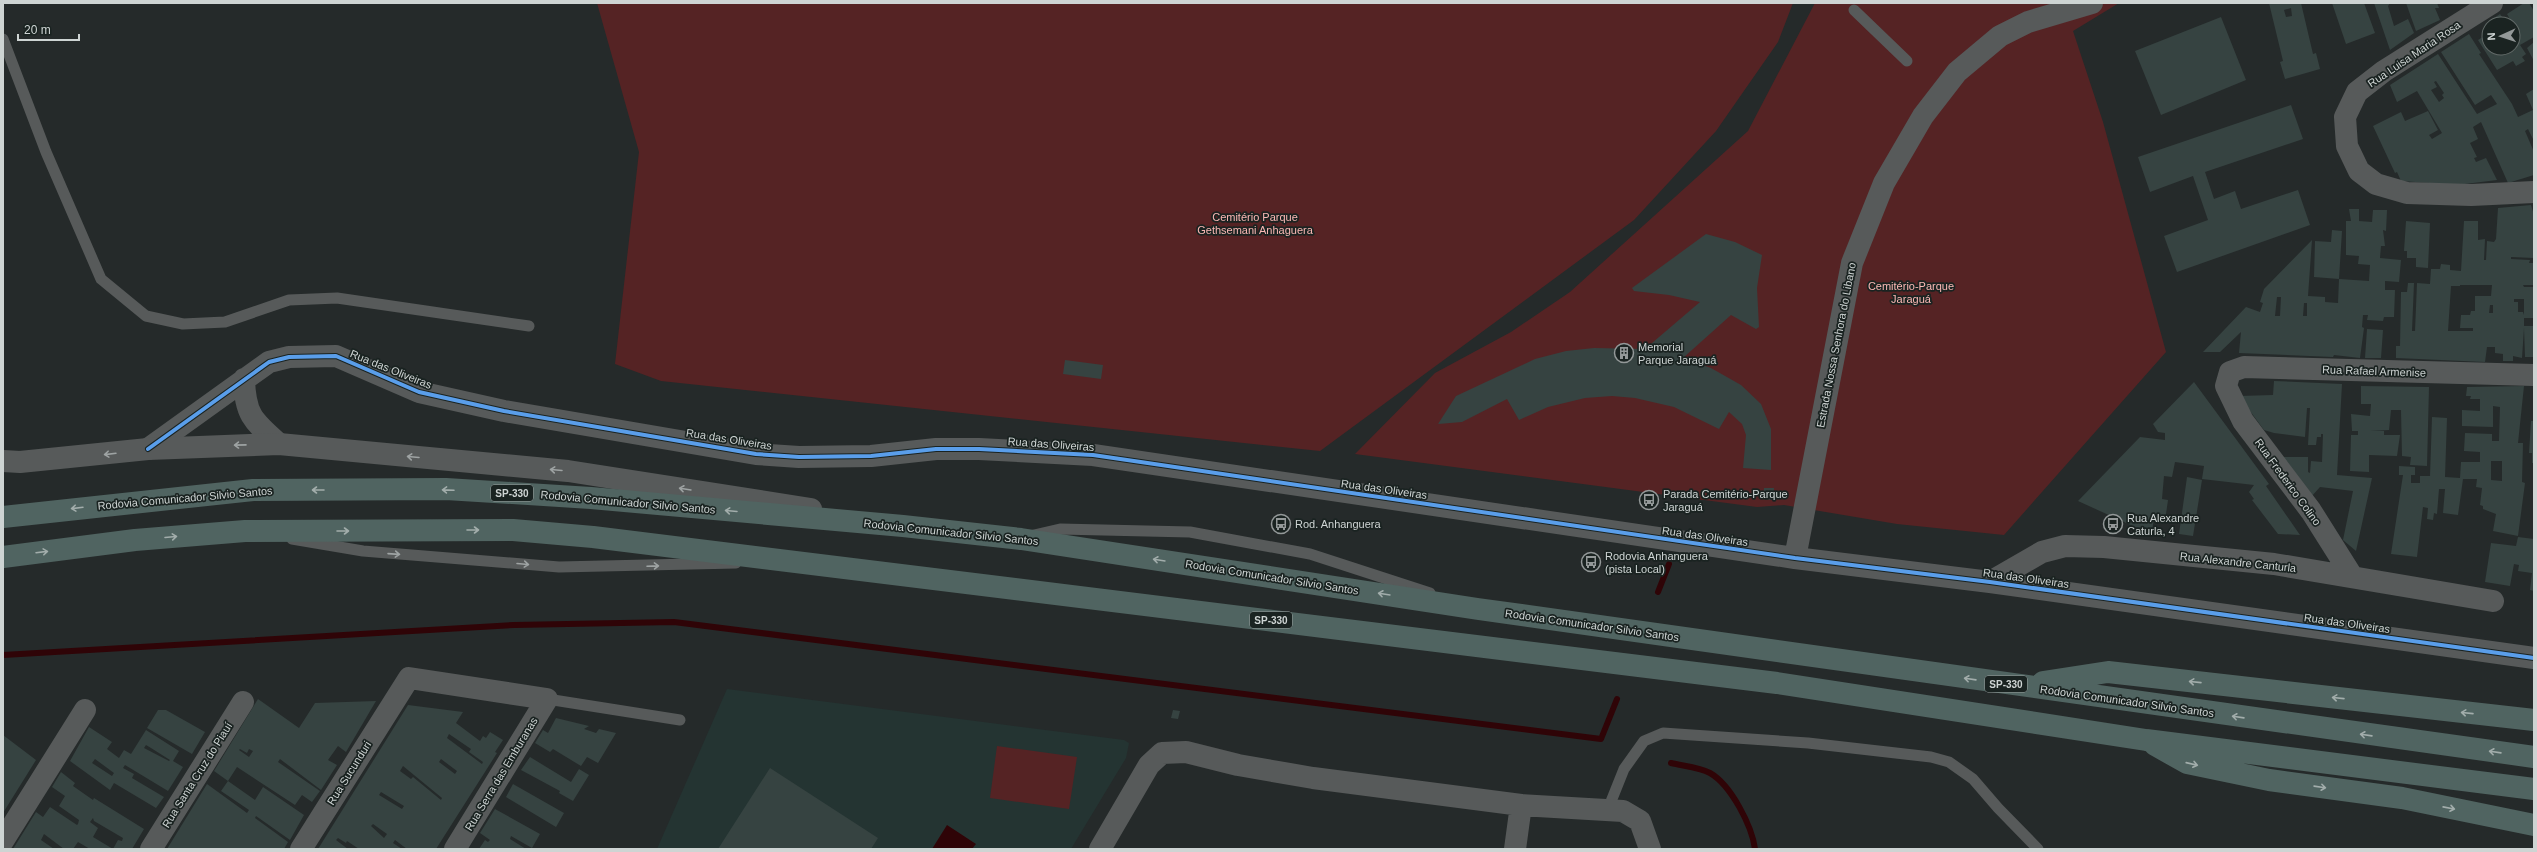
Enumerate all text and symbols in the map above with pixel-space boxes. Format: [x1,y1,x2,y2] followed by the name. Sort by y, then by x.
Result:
[18,16,79,42] scale bar
[2481,16,2521,56] north arrow
[2366,18,2463,89] street label: Rua Luisa Maria Rosa
[24,23,51,37] text: 20 m
[2485,32,2497,41] text: N
[1197,211,1314,236] park label: Cemitério Parque Gethsemani Anhaguera
[1814,261,1858,429] street label: Estrada Nossa Senhora do Libano
[1868,280,1954,305] park label: Cemitério-Parque Jaraguá
[1638,341,1717,366] place label: Memorial Parque Jaraguá
[1613,342,1635,364] building icon: Memorial Parque Jaraguá
[348,347,434,391] street label: Rua das Oliveiras
[2322,363,2426,379] street label: Rua Rafael Armenise
[685,426,773,452] street label: Rua das Oliveiras
[1007,435,1095,453] street label: Rua das Oliveiras
[2253,436,2323,528] street label: Rua Frederico Colino
[234,441,247,449] one-way arrow
[104,450,117,458] one-way arrow
[407,453,420,460] one-way arrow
[550,467,563,474] one-way arrow
[1340,477,1428,501] street label: Rua das Oliveiras
[97,484,273,512] street label: Rodovia Comunicador Silvio Santos
[491,485,533,501] road number: SP-330
[679,485,692,493] one-way arrow
[312,486,325,494] one-way arrow
[442,486,455,493] one-way arrow
[540,488,716,516] street label: Rodovia Comunicador Silvio Santos
[1663,488,1788,513] place label: Parada Cemitério-Parque Jaraguá
[1638,489,1660,511] bus stop icon: Parada Cemitério-Parque Jaraguá
[71,504,84,512] one-way arrow
[725,507,738,514] one-way arrow
[2127,512,2199,537] place label: Rua Alexandre Caturla, 4
[1270,513,1292,535] bus stop icon: Rod. Anhanguera
[2102,513,2124,535] bus stop icon: Rua Alexandre Caturla, 4
[863,517,1039,547] street label: Rodovia Comunicador Silvio Santos
[1295,518,1382,530] place label: Rod. Anhanguera
[1661,524,1749,548] street label: Rua das Oliveiras
[466,526,479,534] one-way arrow
[336,527,349,535] one-way arrow
[164,534,177,541] one-way arrow
[35,548,48,556] one-way arrow
[387,550,400,557] one-way arrow
[1605,550,1709,575] place label: Rodovia Anhanguera (pista Local)
[2179,550,2298,574] street label: Rua Alexandre Canturla
[1580,551,1602,573] bus stop icon: Rodovia Anhanguera (pista Local)
[1153,556,1166,564] one-way arrow
[1184,557,1360,597] street label: Rodovia Comunicador Silvio Santos
[516,560,529,568] one-way arrow
[646,562,659,569] one-way arrow
[1982,566,2070,590] street label: Rua das Oliveiras
[1378,590,1391,598] one-way arrow
[1504,607,1680,643] street label: Rodovia Comunicador Silvio Santos
[2303,611,2391,635] street label: Rua das Oliveiras
[1250,612,1292,628] road number: SP-330
[1964,675,1977,683] one-way arrow
[1985,676,2027,692] road number: SP-330
[2189,678,2202,685] one-way arrow
[2039,683,2215,719] street label: Rodovia Comunicador Silvio Santos
[2332,694,2345,702] one-way arrow
[2461,709,2474,716] one-way arrow
[2232,713,2245,721] one-way arrow
[462,715,540,833] street label: Rua Serra das Emburanas
[160,720,234,830] street label: Rua Santa Cruz do Piauí
[2360,731,2373,738] one-way arrow
[325,739,373,807] street label: Rua Sucunduri
[2489,748,2502,756] one-way arrow
[2186,761,2199,769] one-way arrow
[2313,783,2326,791] one-way arrow
[2442,804,2455,812] one-way arrow

